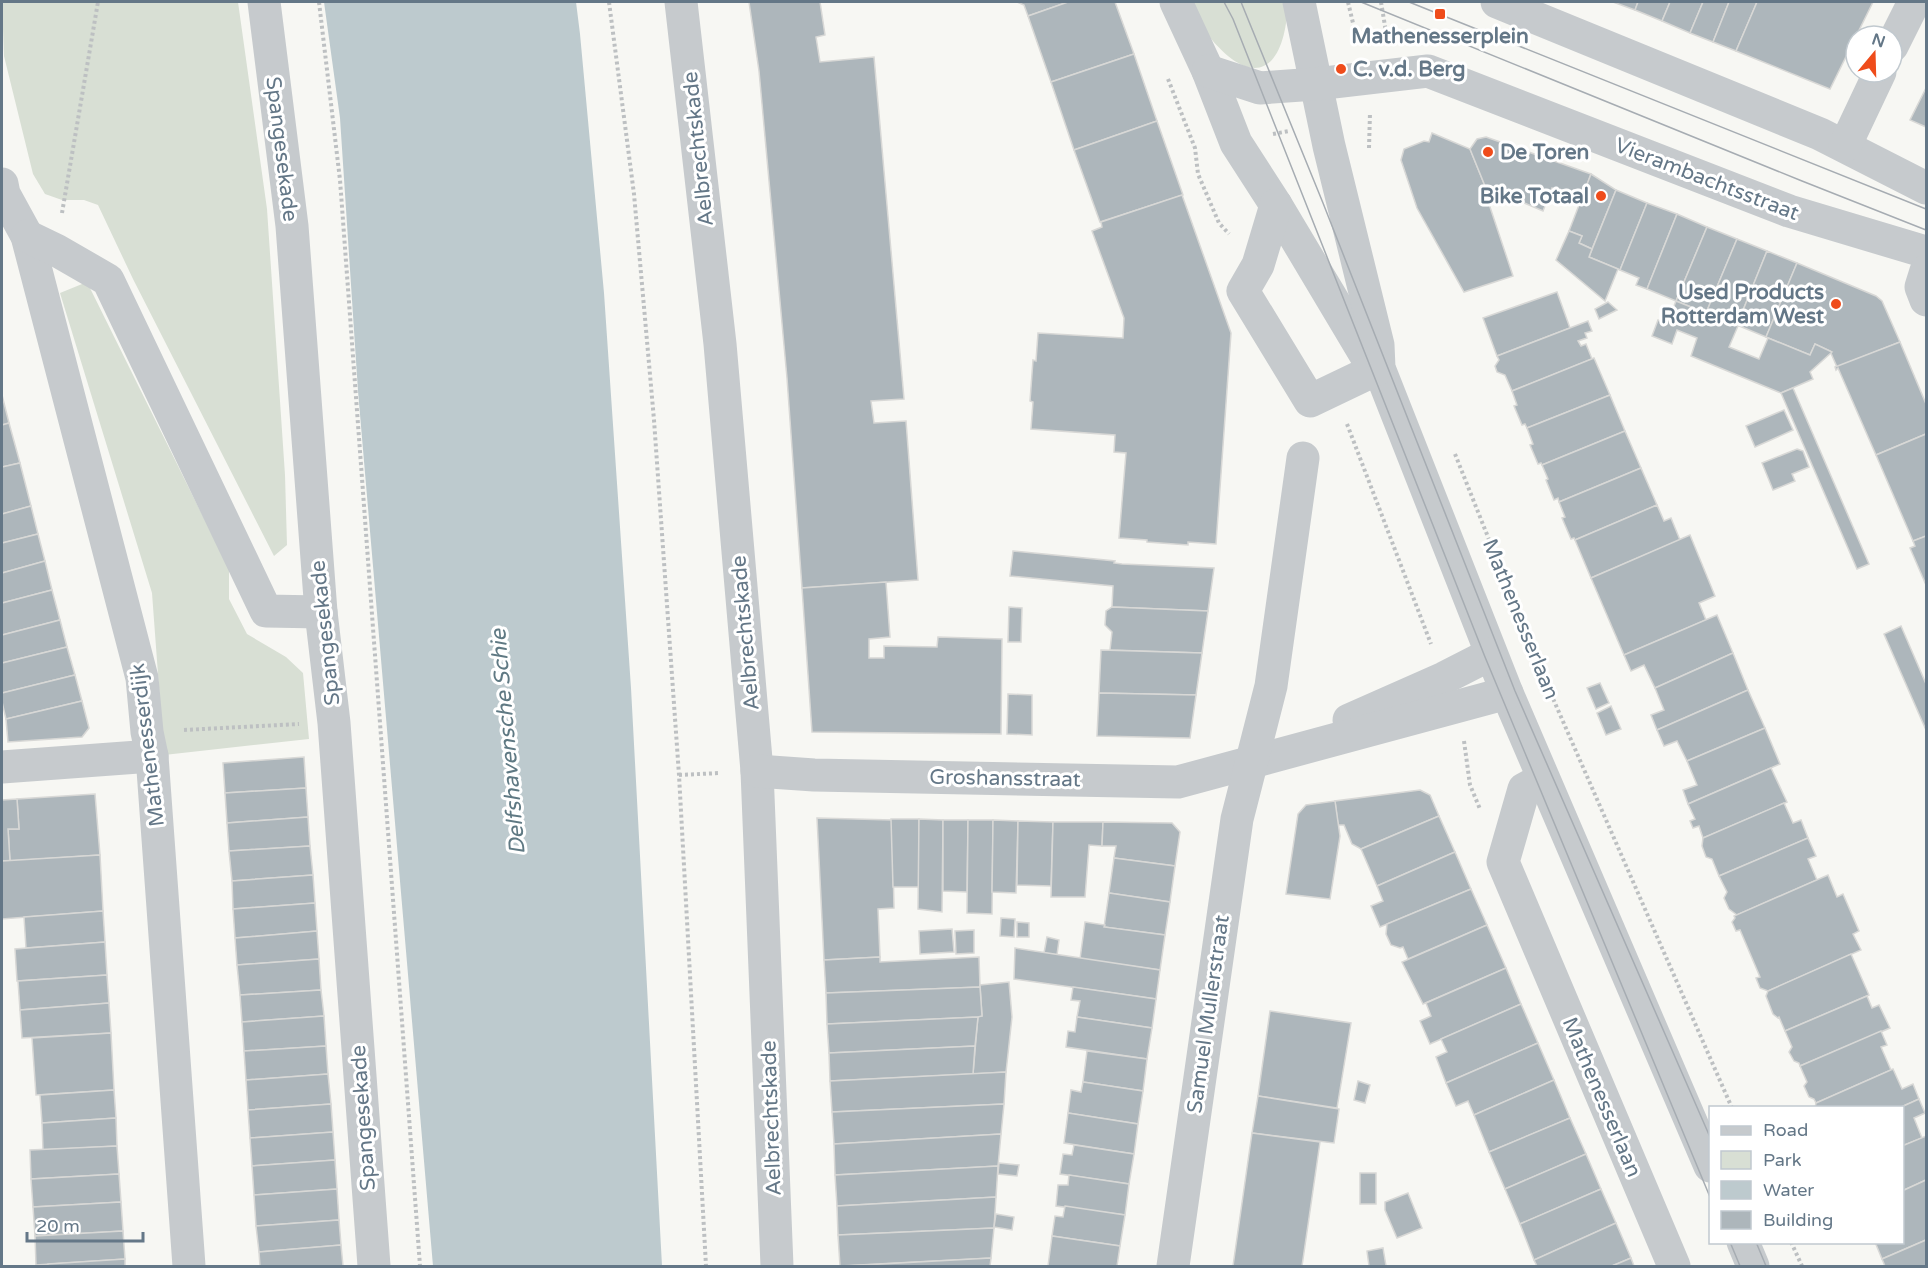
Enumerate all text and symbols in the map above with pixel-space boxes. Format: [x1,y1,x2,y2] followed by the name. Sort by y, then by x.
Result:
[1433,7,1447,21] marker: Mathenesserplein
[1351,24,1529,49] place label: Mathenesserplein
[1844,24,1904,84] north arrow
[1869,29,1888,52] text: N
[1353,57,1466,82] place label: C. v.d. Berg
[1334,62,1348,76] marker: C. v.d. Berg
[678,70,719,228] street label: Aelbrechtskade
[260,75,303,223] street label: Spangesekade
[1611,133,1802,226] street label: Vierambachtsstraat
[1500,140,1589,165] place label: De Toren
[1481,145,1495,159] marker: De Toren
[1480,184,1589,209] place label: Bike Totaal
[1594,189,1608,203] marker: Bike Totaal
[1661,280,1824,329] place label: Used Products Rotterdam West
[1829,297,1843,311] marker: Used Products Rotterdam West
[1477,535,1564,703] street label: Mathenesserlaan
[726,554,765,711] street label: Aelbrechtskade
[305,559,346,707] street label: Spangesekade
[485,626,531,856] water label: Delfshavensche Schie
[125,662,170,828] street label: Mathenesserdijk
[929,765,1081,792] street label: Groshansstraat
[1182,913,1235,1115] street label: Samuel Mullerstraat
[1557,1014,1646,1181] street label: Mathenesserlaan
[756,1040,787,1196] street label: Aelbrechtskade
[346,1044,381,1192] street label: Spangesekade
[1709,1106,1904,1244] legend
[1763,1119,1808,1141] text: Road
[1763,1149,1802,1171] text: Park
[1763,1179,1814,1201] text: Water
[27,1205,142,1243] scale bar
[1763,1209,1833,1231] text: Building
[36,1215,80,1237] text: 20 m

